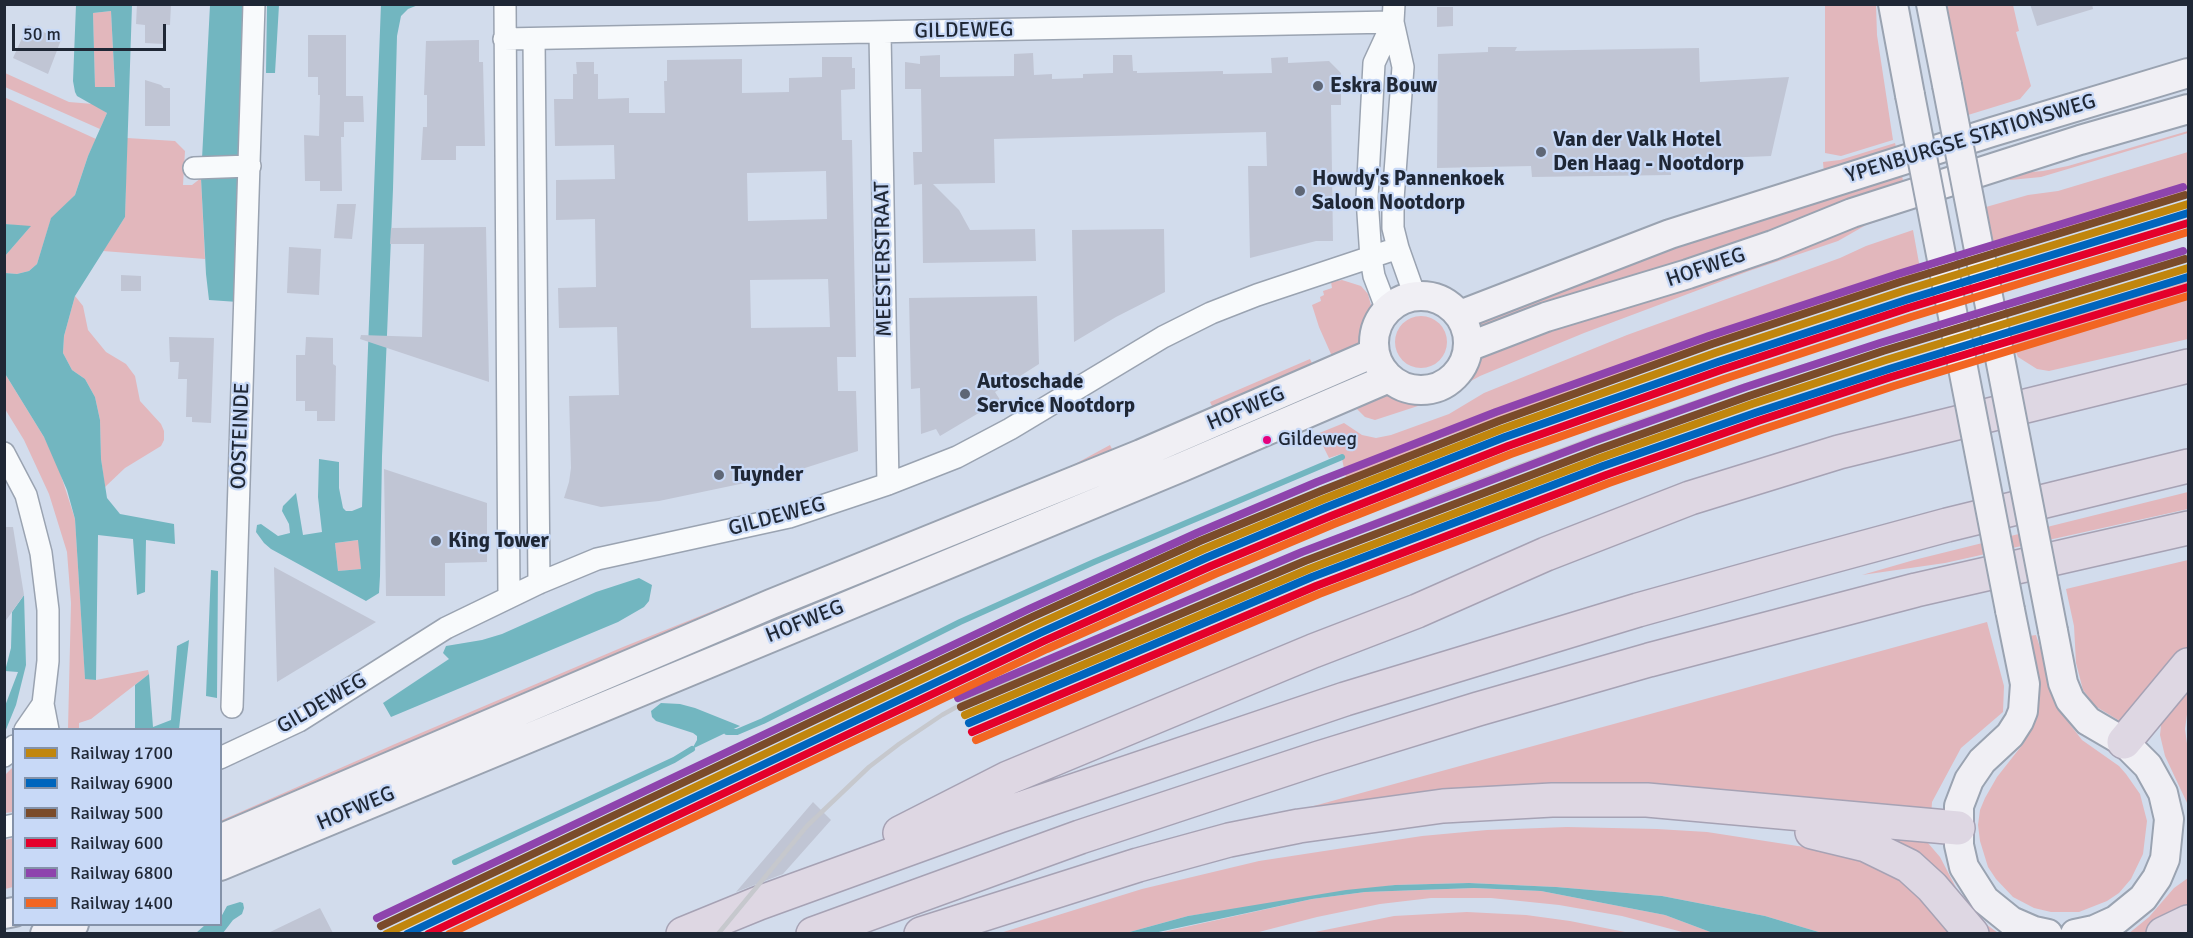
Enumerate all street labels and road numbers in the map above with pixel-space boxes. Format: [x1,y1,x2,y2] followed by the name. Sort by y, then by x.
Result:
[914,18,1014,44] street label: GILDEWEG
[1843,89,2099,189] street label: YPENBURGSE STATIONSWEG
[870,181,898,337] street label: MEESTERSTRAAT
[1663,243,1749,293] street label: HOFWEG
[1203,381,1289,437] street label: HOFWEG
[227,382,255,490] street label: OOSTEINDE
[726,492,828,542] street label: GILDEWEG
[762,595,848,649] street label: HOFWEG
[273,668,371,740] street label: GILDEWEG
[313,781,399,837] street label: HOFWEG

